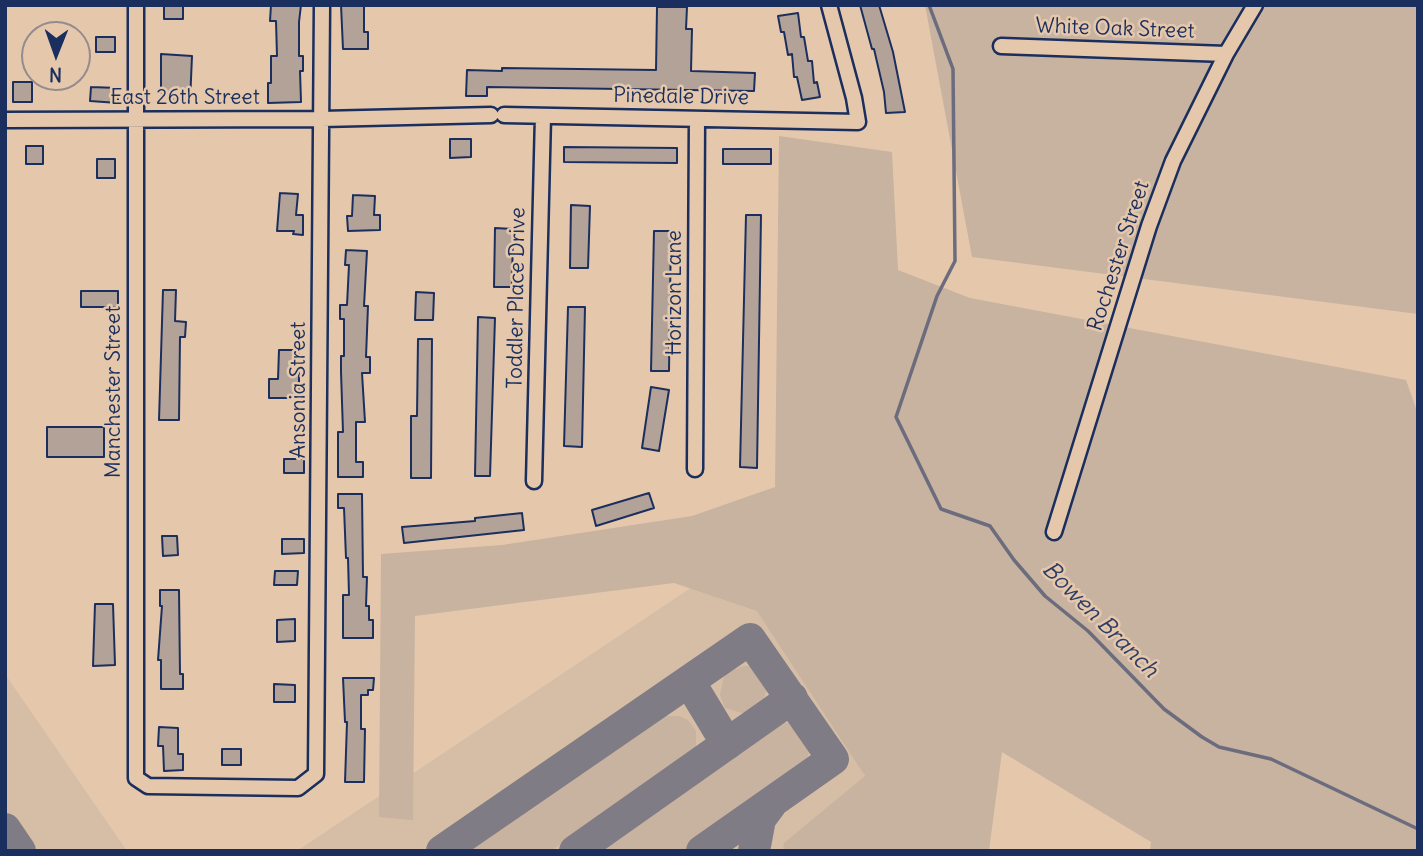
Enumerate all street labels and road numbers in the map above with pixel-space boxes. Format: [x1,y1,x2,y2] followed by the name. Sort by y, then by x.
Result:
[1035,14,1195,44] street label: White Oak Street
[613,83,749,111] street label: Pinedale Drive
[110,85,260,111] street label: East 26th Street
[1083,178,1155,334] street label: Rochester Street
[503,207,531,389] street label: Toddler Place Drive
[662,230,688,356] street label: Horizon Lane
[101,306,127,478] street label: Manchester Street
[286,322,312,458] street label: Ansonia Street

